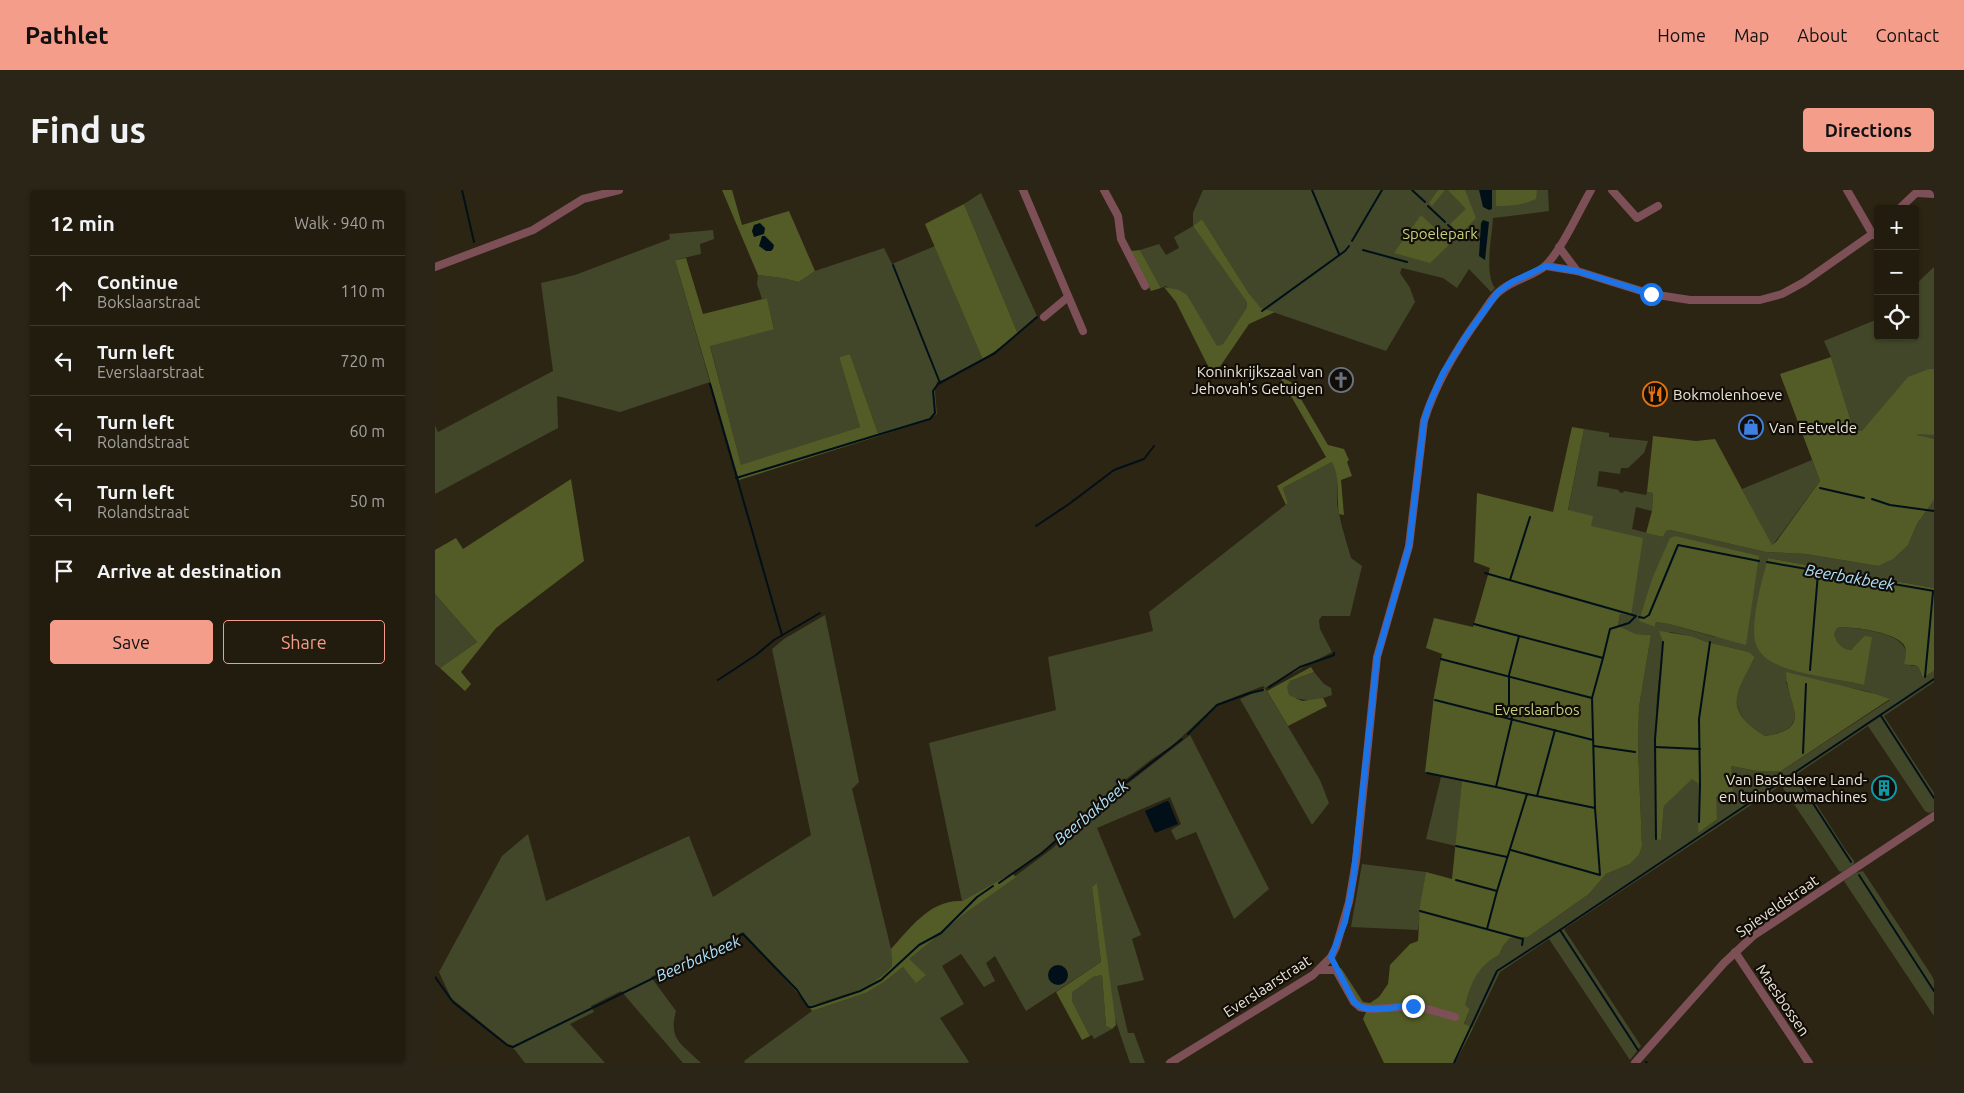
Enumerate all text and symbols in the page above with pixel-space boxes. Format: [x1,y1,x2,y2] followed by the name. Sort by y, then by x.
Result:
[25,22,109,49] text: Pathlet
[1657,25,1706,45] text: Home
[1734,25,1769,45] text: Map
[1797,25,1847,45] text: About
[1875,25,1939,45] text: Contact
[1803,108,1934,152] button: Directions
[30,110,146,150] text: Find us
[1874,205,1919,340] map controls
[1874,205,1919,250] button: +
[50,211,115,235] text: 12 min
[294,214,385,232] text: Walk · 940 m
[1402,225,1478,242] park label: Spoelepark
[1874,250,1919,295] button: −
[97,271,178,293] text: Continue
[50,277,78,305] icon: ahead
[340,282,385,300] text: 110 m
[1640,283,1663,306] route start
[97,293,200,311] text: Bokslaarstraat
[1874,295,1919,340] button: locate
[97,341,175,363] text: Turn left
[50,347,78,375] icon: left
[340,352,385,370] text: 720 m
[97,363,204,381] text: Everslaarstraat
[1191,363,1323,397] place label: Koninkrijkszaal van Jehovah's Getuigen
[1328,367,1354,393] church icon: Koninkrijkszaal van Jehovah's Getuigen
[1642,381,1668,407] restaurant icon: Bokmolenhoeve
[1673,386,1783,403] place label: Bokmolenhoeve
[97,411,175,433] text: Turn left
[1738,414,1764,440] shop icon: Van Eetvelde
[50,417,78,445] icon: left
[1769,419,1857,436] place label: Van Eetvelde
[349,422,385,440] text: 60 m
[97,433,189,451] text: Rolandstraat
[97,481,175,503] text: Turn left
[50,487,78,515] icon: left
[349,492,385,510] text: 50 m
[97,503,189,521] text: Rolandstraat
[50,557,78,585] icon: arrive
[97,560,282,582] text: Arrive at destination
[1804,560,1897,594] water label: Beerbakbeek
[50,620,213,664] button: Save
[223,620,385,664] button: Share
[1494,701,1580,718] park label: Everslaarbos
[1719,771,1867,805] place label: Van Bastelaere Land- en tuinbouwmachines
[1050,775,1132,848] water label: Beerbakbeek
[1871,775,1897,801] building icon: Van Bastelaere Land- en tuinbouwmachines
[1733,871,1821,941] street label: Spieveldstraat
[653,931,744,985] water label: Beerbakbeek
[1220,951,1314,1020] street label: Everslaarstraat
[1753,961,1813,1039] street label: Maesbossen
[1402,995,1425,1018] route end

